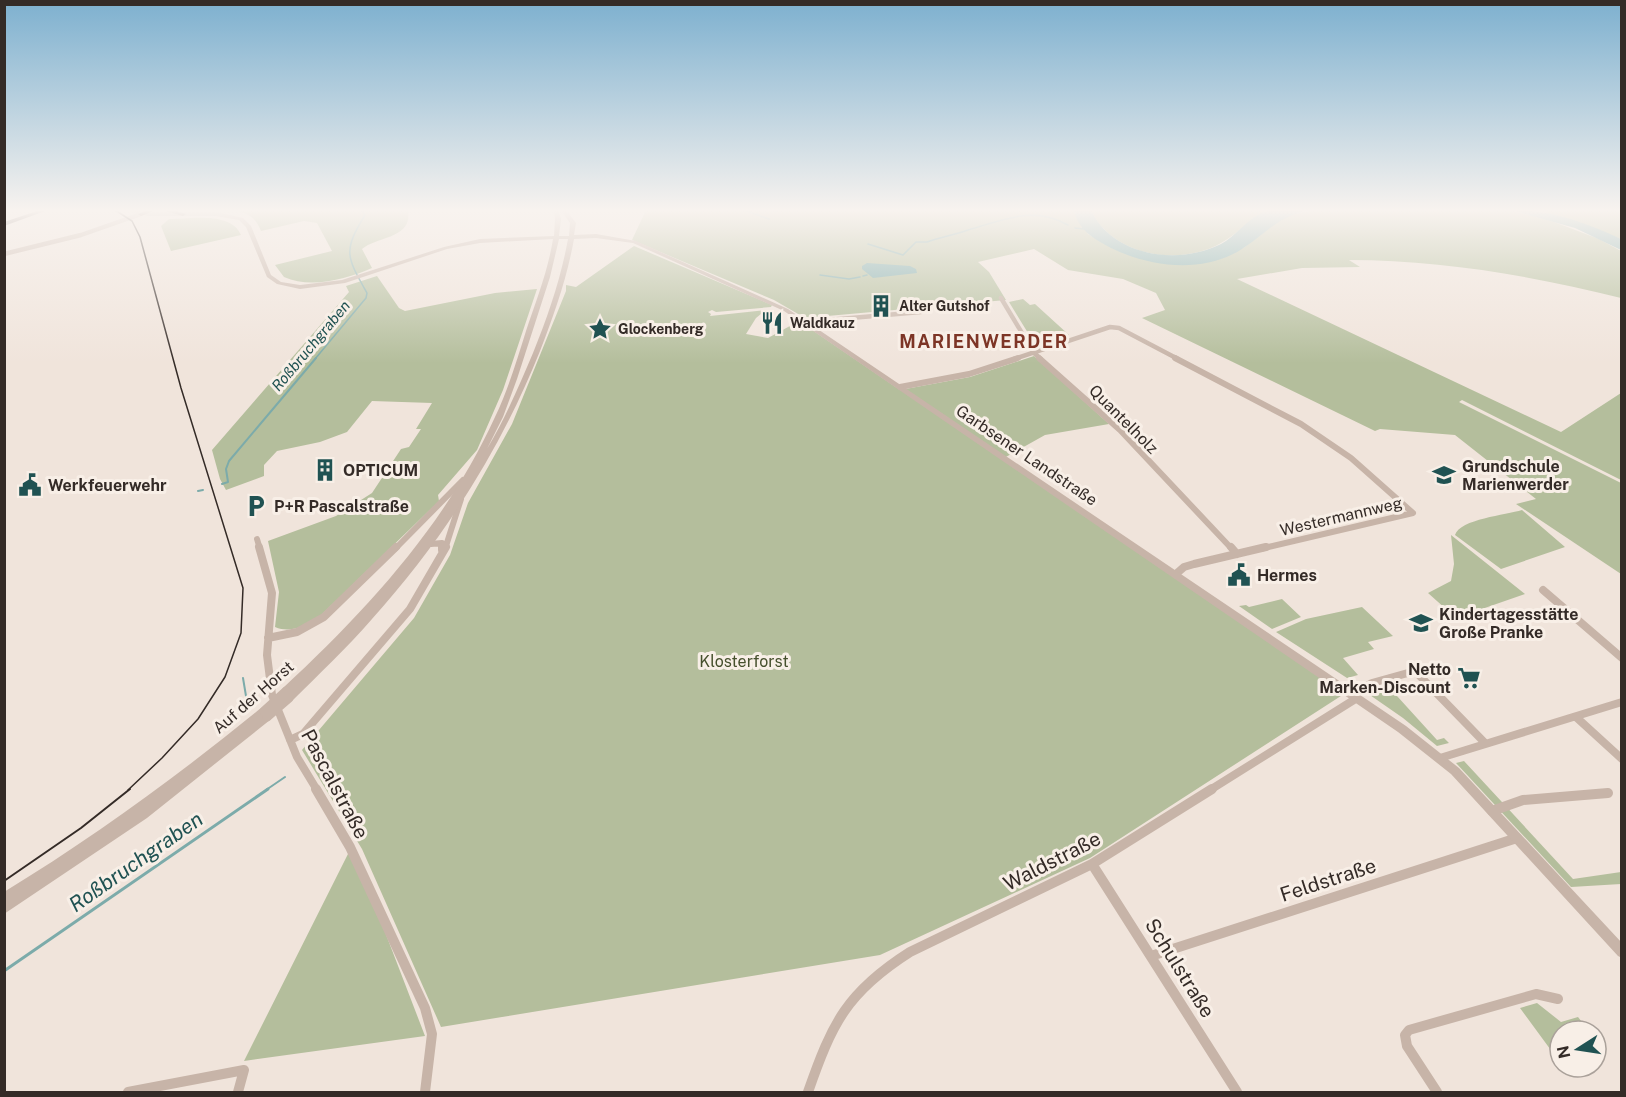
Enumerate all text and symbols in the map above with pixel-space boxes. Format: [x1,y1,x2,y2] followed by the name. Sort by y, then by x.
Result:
[868,293,894,319] building icon: Alter Gutshof
[268,297,353,394] water label: Roßbruchgraben
[899,298,990,314] place label: Alter Gutshof
[759,310,785,336] restaurant icon: Waldkauz
[790,315,855,331] place label: Waldkauz
[587,316,613,342] place icon: Glockenberg
[618,321,704,337] place label: Glockenberg
[899,331,1069,352] district label: MARIENWERDER
[1085,381,1162,458] street label: Quantelholz
[953,401,1101,510] street label: Garbsener Landstraße
[312,457,338,483] building icon: OPTICUM
[1462,457,1569,494] place label: Grundschule Marienwerder
[343,461,418,480] place label: OPTICUM
[1431,462,1457,488] school or university icon: Grundschule Marienwerder
[17,472,43,498] public building icon: Werkfeuerwehr
[48,476,167,495] place label: Werkfeuerwehr
[243,493,269,519] parking icon: P+R Pascalstraße
[1278,493,1404,540] street label: Westermannweg
[274,497,409,516] place label: P+R Pascalstraße
[1226,562,1252,588] public building icon: Hermes
[1257,566,1317,585] place label: Hermes
[1439,605,1578,642] place label: Kindertagesstätte Große Pranke
[1408,610,1434,636] school or university icon: Kindertagesstätte Große Pranke
[699,652,789,671] park label: Klosterforst
[209,657,298,738] street label: Auf der Horst
[1319,660,1451,697] place label: Netto Marken-Discount
[1456,665,1482,691] supermarket icon: Netto Marken-Discount
[296,725,374,843] street label: Pascalstraße
[64,806,207,917] water label: Roßbruchgraben
[999,826,1105,896] street label: Waldstraße
[1277,853,1379,907] street label: Feldstraße
[1140,914,1220,1022] street label: Schulstraße
[1548,1019,1608,1079] north arrow
[1553,1044,1574,1060] text: N

